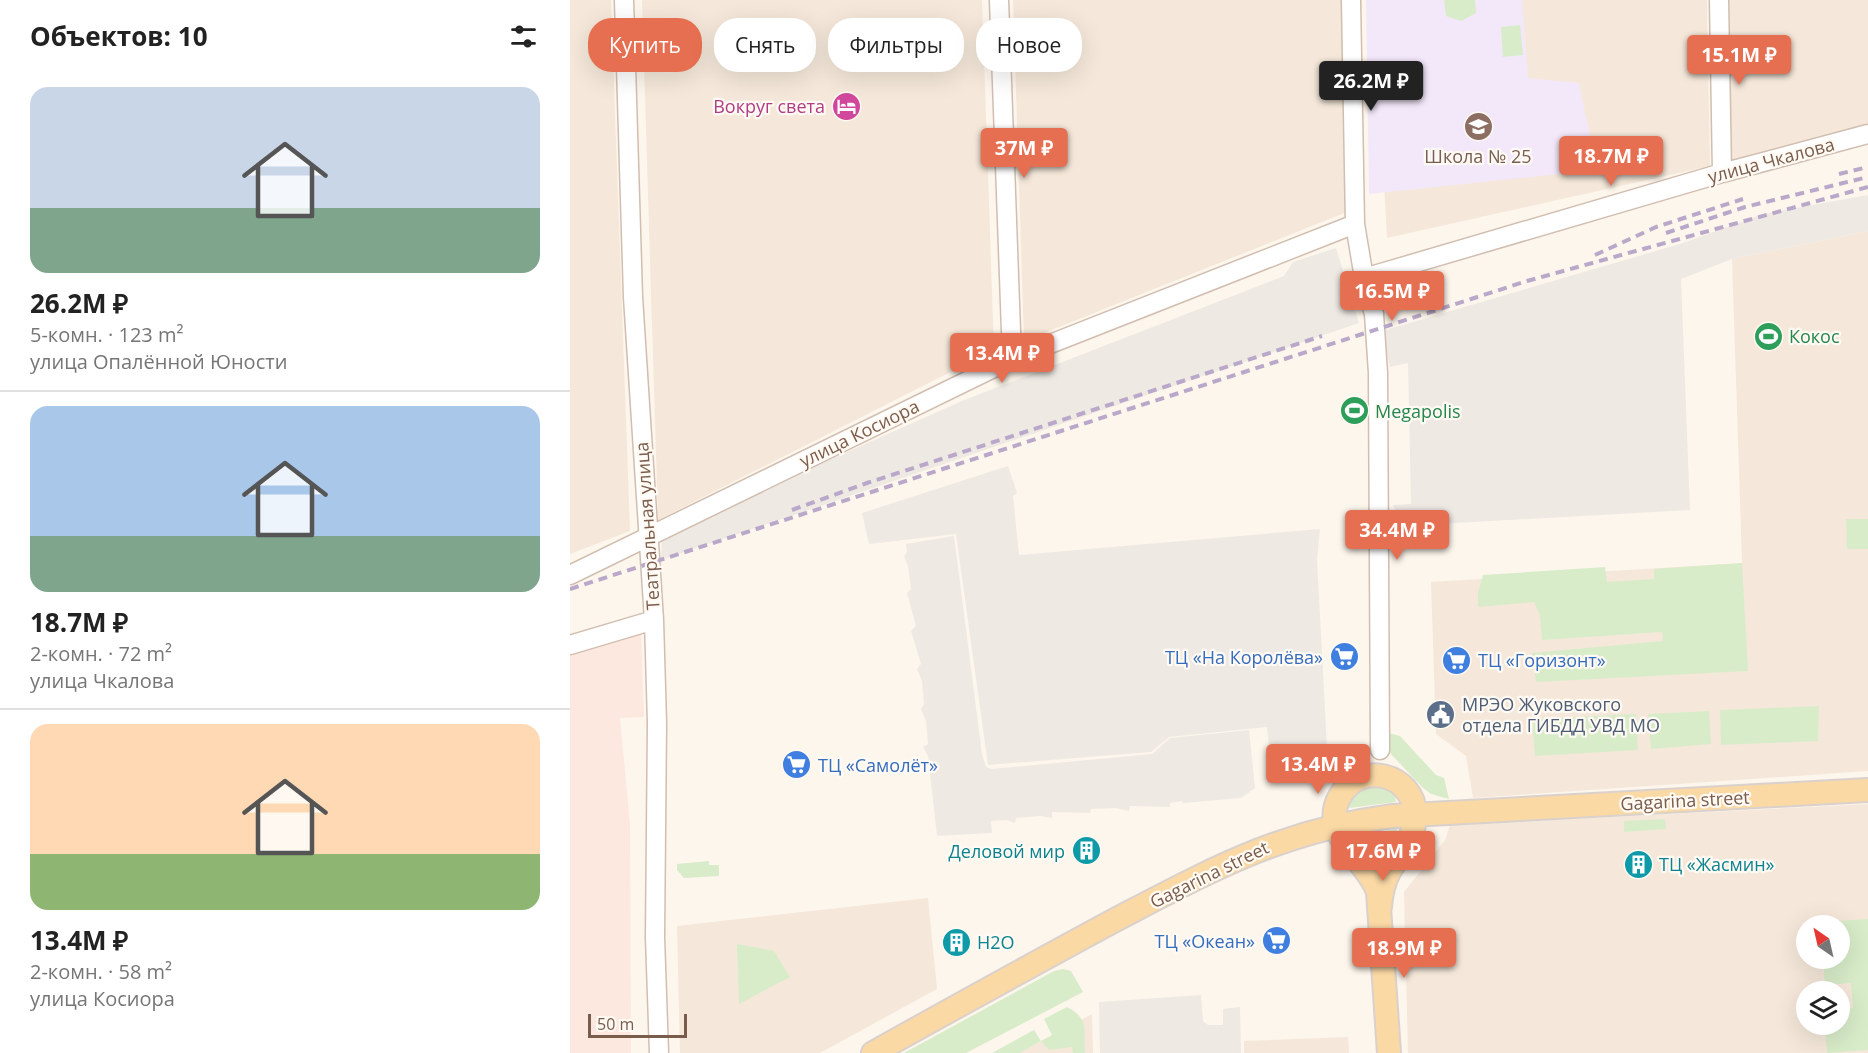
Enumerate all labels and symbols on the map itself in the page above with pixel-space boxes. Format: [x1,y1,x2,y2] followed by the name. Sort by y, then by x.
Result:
[1684,35,1794,86] pin: 15.1M ₽
[1316,61,1426,112] pin: 26.2M ₽
[830,90,862,122] hotel icon: Вокруг света
[713,94,825,118] place label: Вокруг света
[1462,111,1494,143] school or university icon: Школа № 25
[982,128,1066,179] pin: 37M ₽
[1705,132,1837,188] street label: улица Чкалова
[1556,136,1666,187] pin: 18.7M ₽
[1424,144,1532,168] place label: Школа № 25
[1337,271,1447,322] pin: 16.5M ₽
[1752,320,1784,352] sports icon: Кокос
[1789,324,1840,348] place label: Кокос
[947,333,1057,384] pin: 13.4M ₽
[795,394,923,472] street label: улица Косиора
[1338,395,1370,427] sports icon: Megapolis
[1375,399,1461,423] place label: Megapolis
[629,441,665,611] street label: Театральная улица
[1342,510,1452,561] pin: 34.4M ₽
[1328,641,1360,673] supermarket icon: ТЦ «На Королёва»
[1441,644,1473,676] supermarket icon: ТЦ «Горизонт»
[1165,645,1323,669] place label: ТЦ «На Королёва»
[1478,648,1606,672] place label: ТЦ «Горизонт»
[1462,692,1660,737] place label: МРЭО Жуковского отдела ГИБДД УВД МО
[1425,698,1457,730] public building icon: МРЭО Жуковского отдела ГИБДД УВД МО
[1263,744,1373,795] pin: 13.4M ₽
[781,749,813,781] supermarket icon: ТЦ «Самолёт»
[818,753,938,777] place label: ТЦ «Самолёт»
[1620,785,1750,815] street label: Gagarina street
[1328,831,1438,882] pin: 17.6M ₽
[1070,835,1102,867] building icon: Деловой мир
[1146,835,1272,913] street label: Gagarina street
[949,839,1065,863] place label: Деловой мир
[1622,848,1654,880] building icon: ТЦ «Жасмин»
[1659,852,1775,876] place label: ТЦ «Жасмин»
[1796,915,1850,969] north arrow
[1260,925,1292,957] supermarket icon: ТЦ «Океан»
[940,926,972,958] building icon: H2O
[1349,928,1459,979] pin: 18.9M ₽
[1154,929,1255,953] place label: ТЦ «Океан»
[977,930,1015,954] place label: H2O
[588,1011,687,1038] scale bar

